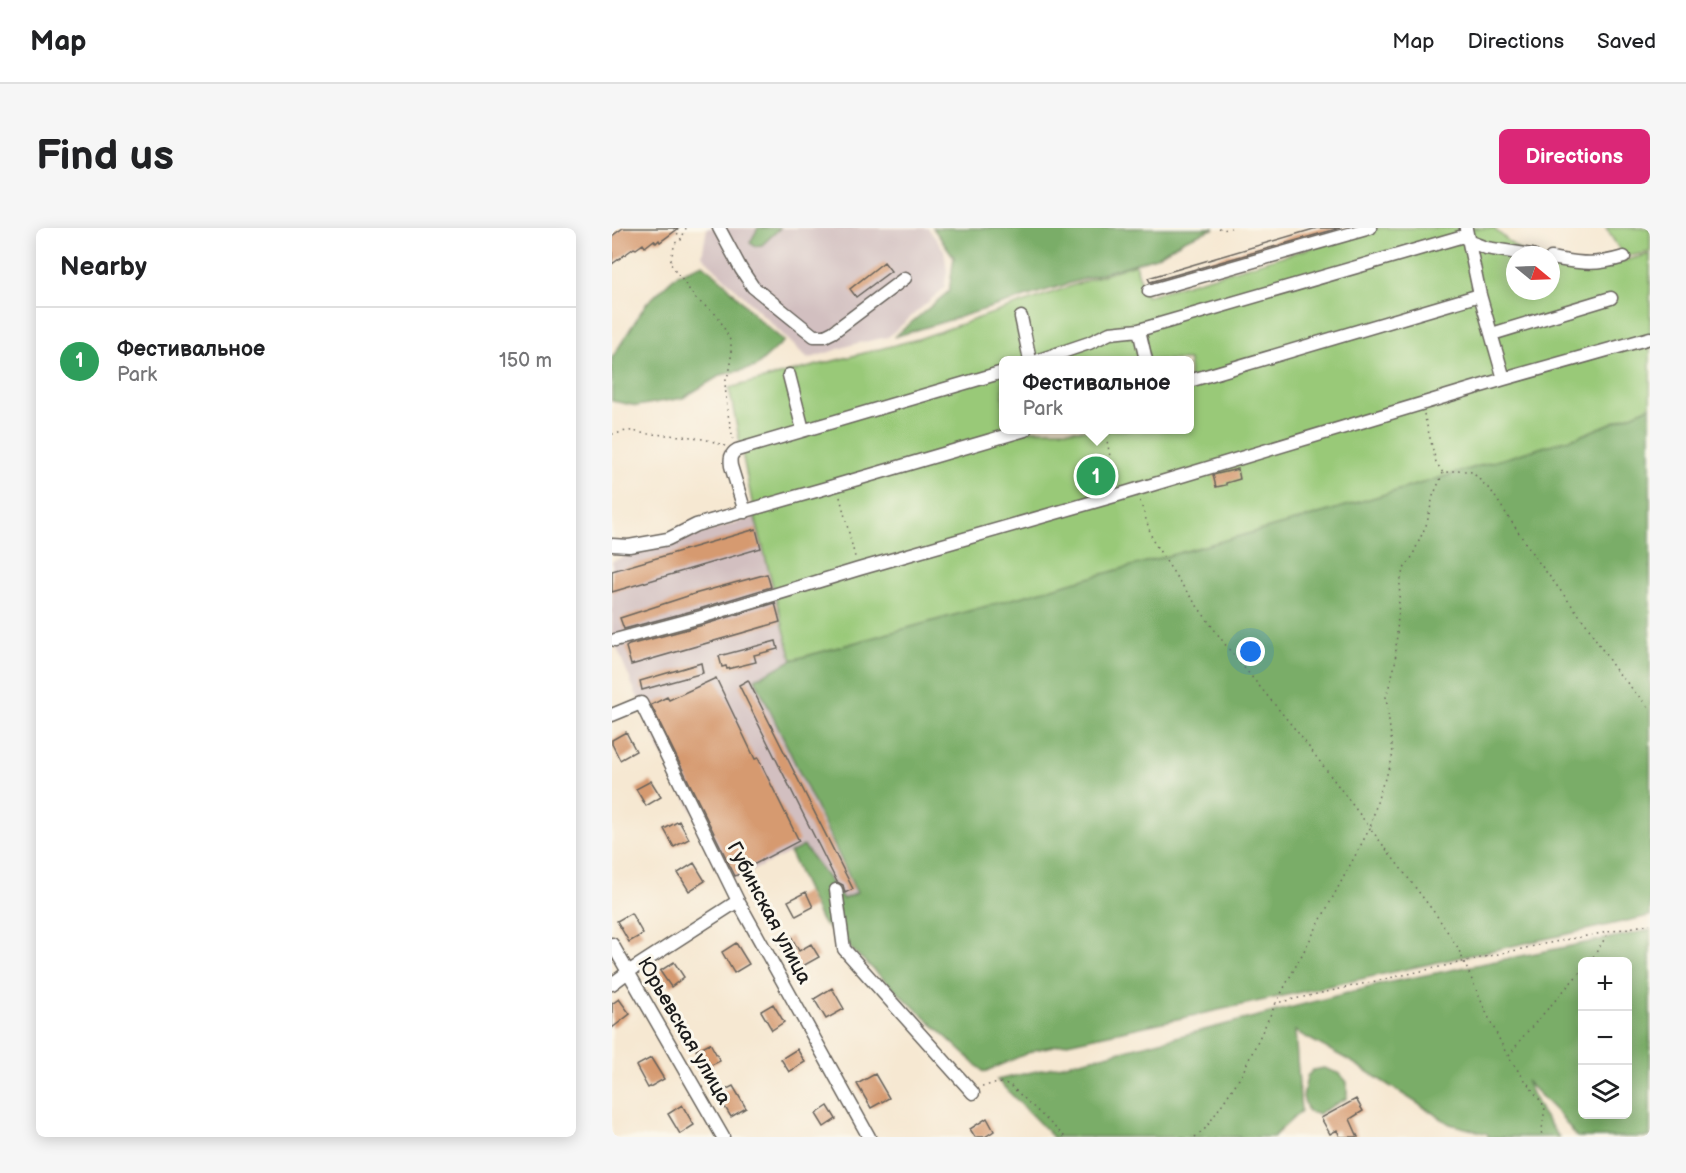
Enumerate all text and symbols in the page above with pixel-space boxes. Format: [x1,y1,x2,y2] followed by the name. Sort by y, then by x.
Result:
[30,25,86,58] text: Map
[1392,29,1435,54] text: Map
[1468,29,1564,54] text: Directions
[1597,29,1656,54] text: Saved
[1499,129,1650,184] button: Directions
[36,131,174,182] text: Find us
[1506,246,1560,300] north arrow
[60,252,147,283] text: Nearby
[117,336,265,363] text: Фестивальное
[75,349,84,373] text: 1
[499,349,552,373] text: 150 m
[999,356,1194,434] popup
[117,363,157,387] text: Park
[1022,370,1171,397] text: Фестивальное
[1022,397,1063,421] text: Park
[1076,454,1116,498] pin: 1
[1236,637,1265,666] your location
[721,838,817,988] street label: Губинская улица
[632,953,736,1109] street label: Юрьевская улица
[1578,957,1632,1119] map controls
[1578,957,1632,1011] button: +
[1578,1011,1632,1065] button: −
[1578,1065,1632,1119] button: layers

